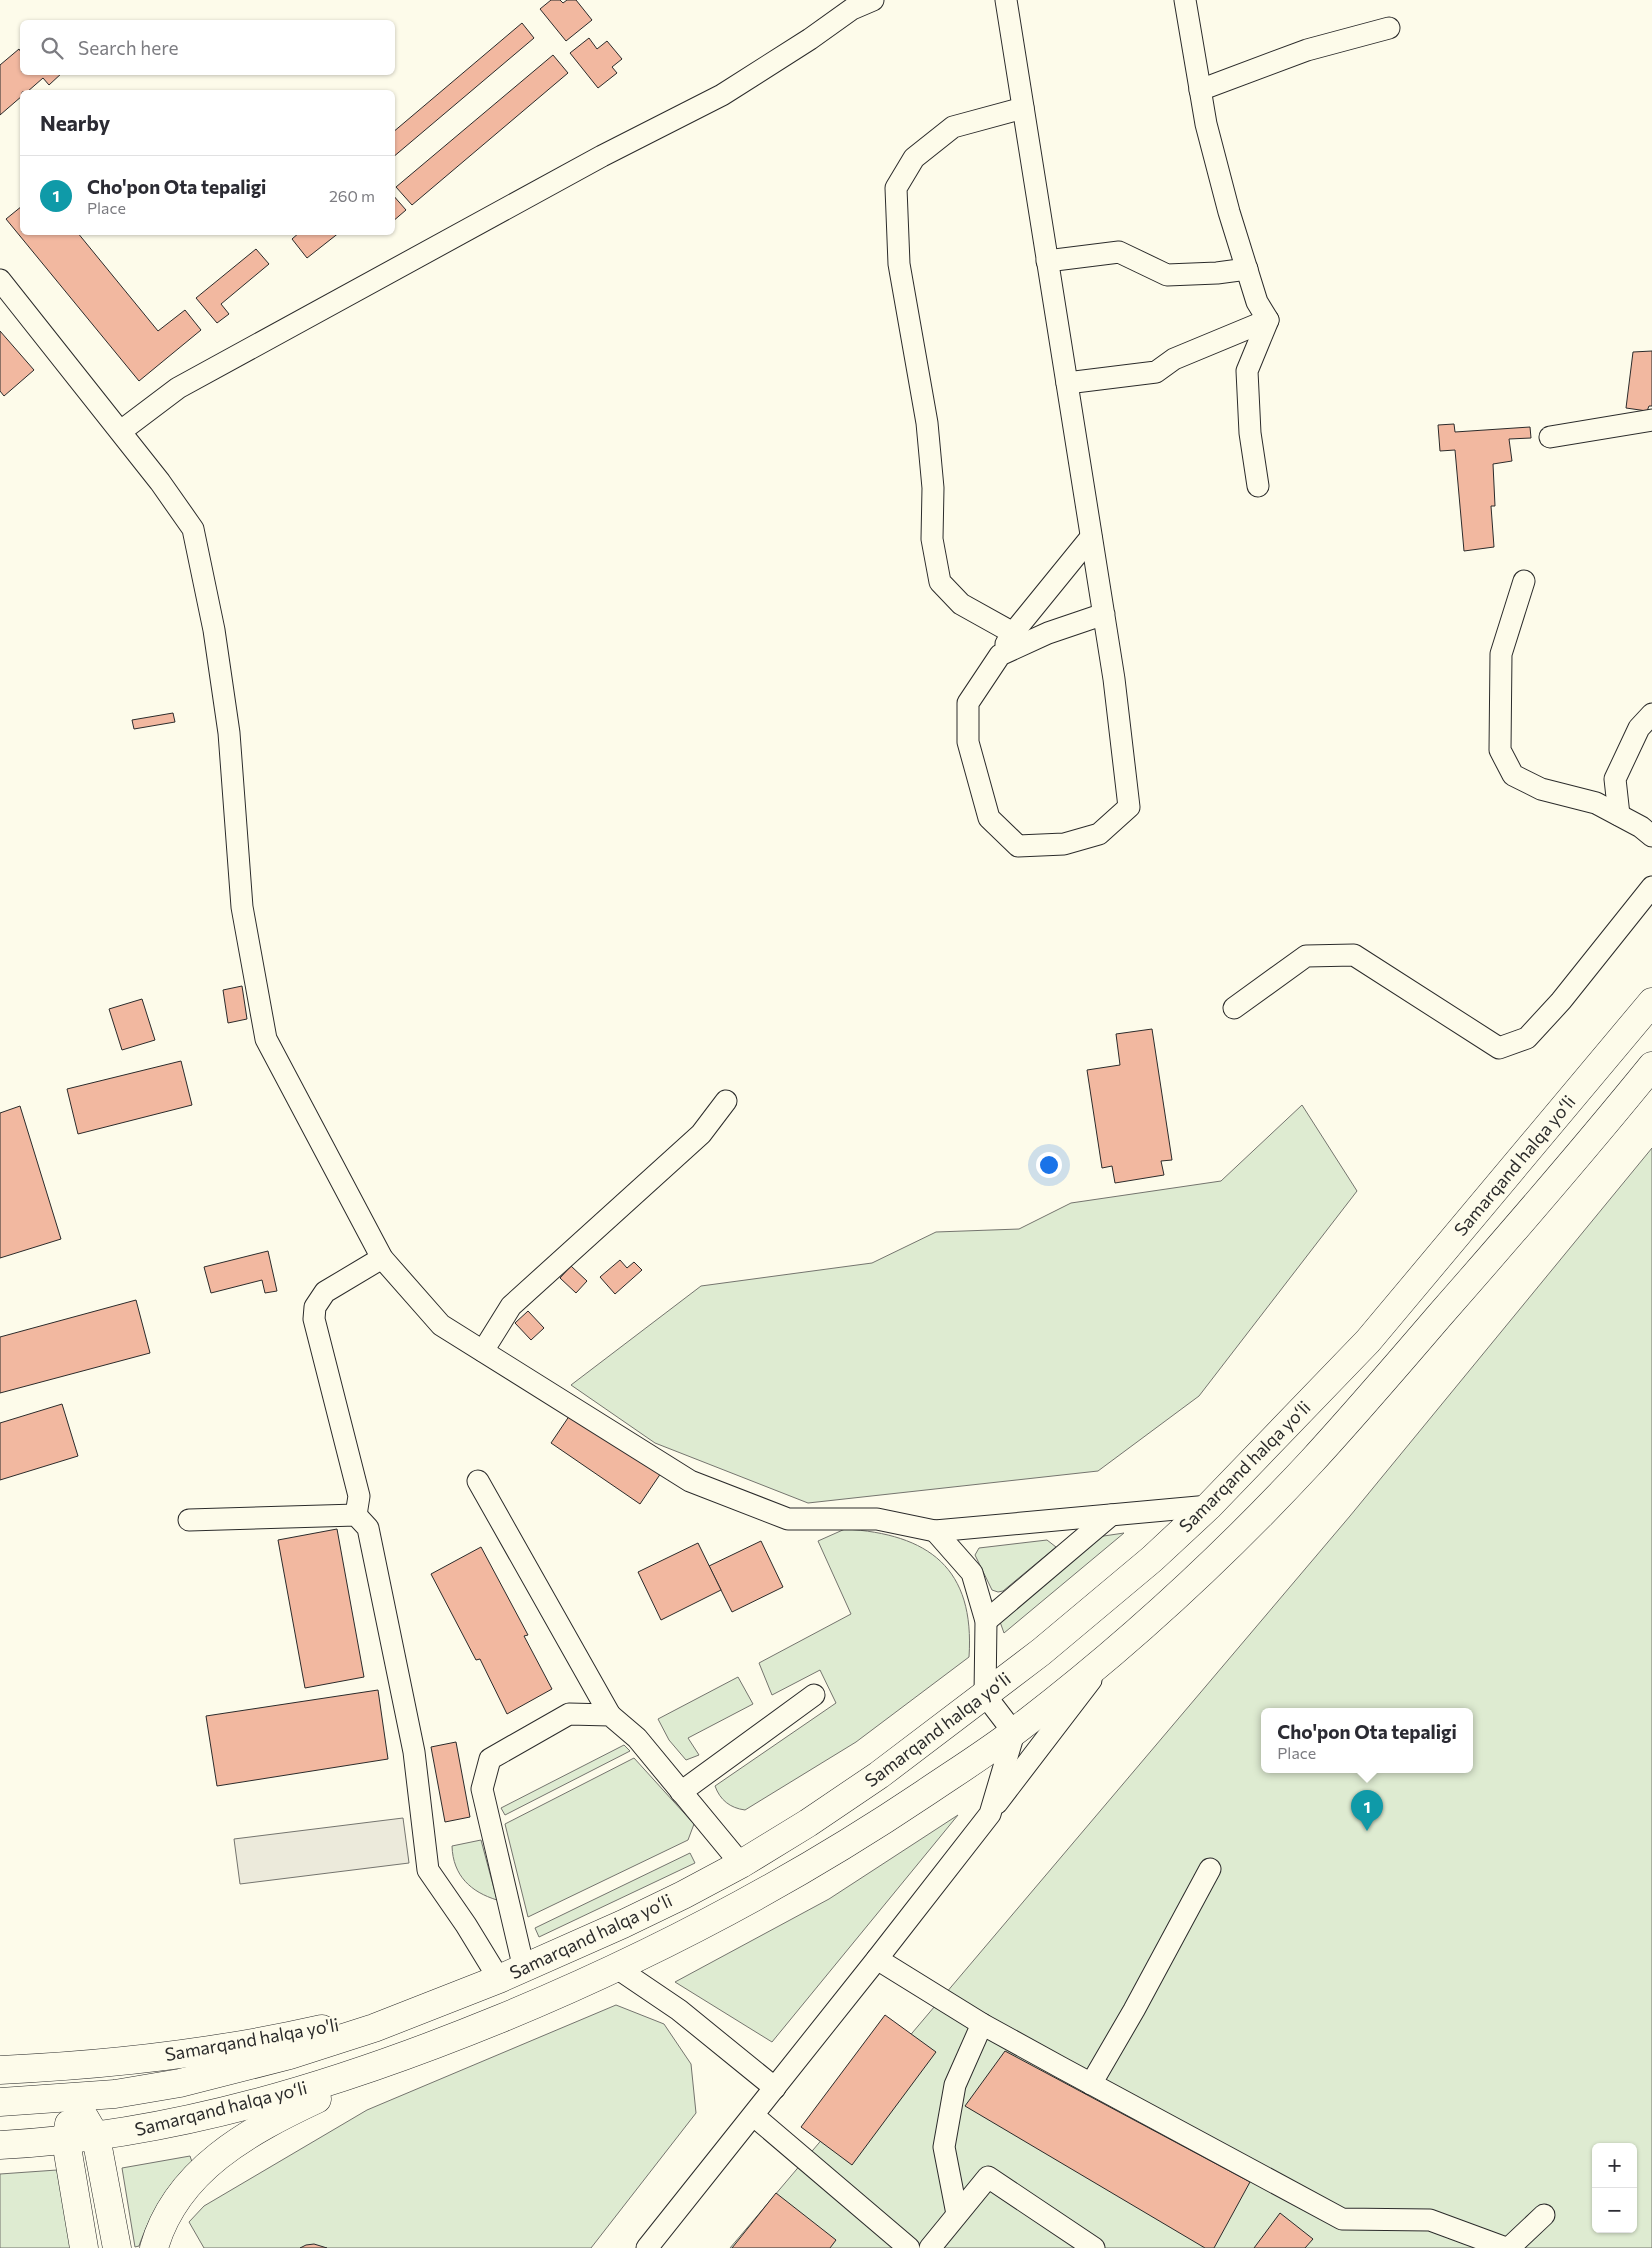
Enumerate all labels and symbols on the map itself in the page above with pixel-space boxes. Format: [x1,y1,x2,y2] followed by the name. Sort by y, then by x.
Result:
[1449,1091,1579,1240] street label: Samarqand halqa yoʻli
[1036,1152,1062,1178] your location
[1174,1396,1315,1537] street label: Samarqand halqa yoʻli
[860,1667,1015,1791] street label: Samarqand halqa yoʻli
[1351,1790,1383,1831] pin: 1
[506,1889,675,1983] street label: Samarqand halqa yoʻli
[163,2013,341,2065] street label: Samarqand halqa yo'li
[132,2076,309,2140] street label: Samarqand halqa yoʻli

